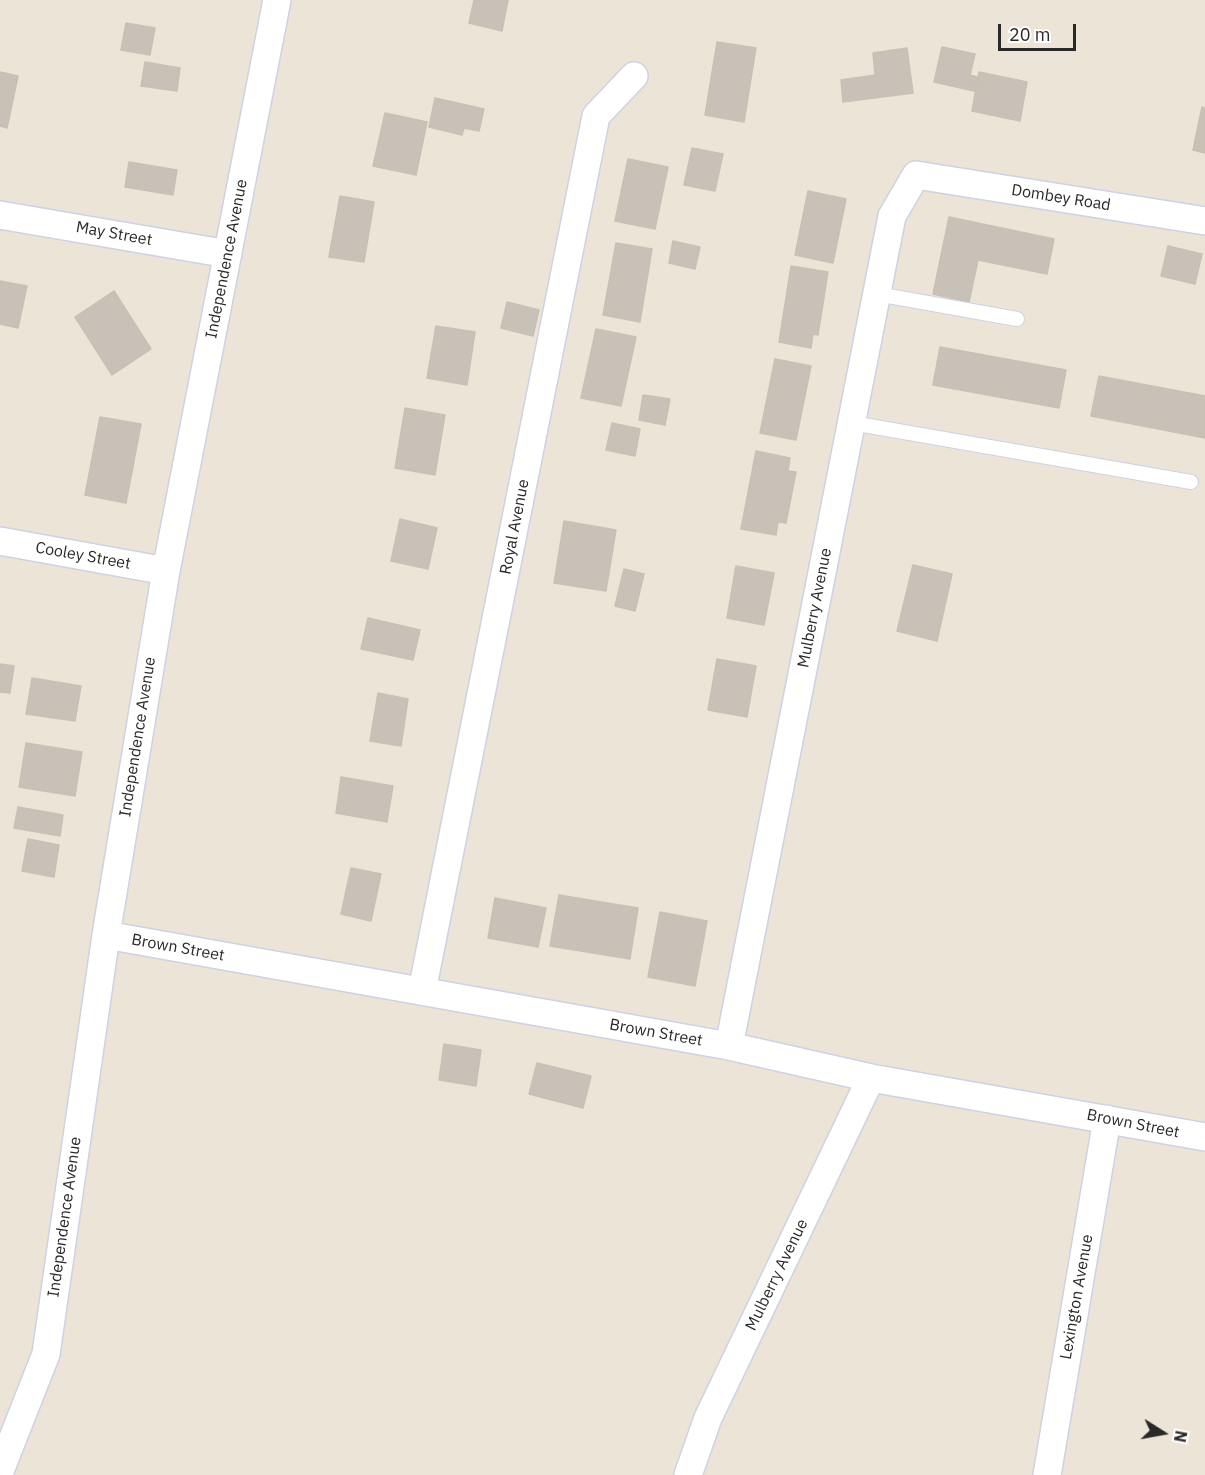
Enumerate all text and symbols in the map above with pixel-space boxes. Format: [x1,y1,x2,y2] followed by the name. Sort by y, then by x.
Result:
[1001,12,1079,50] scale bar
[1009,23,1051,46] text: 20 m
[202,178,252,340] street label: Independence Avenue
[1010,181,1112,215] street label: Dombey Road
[74,218,154,250] street label: May Street
[496,478,534,576] street label: Royal Avenue
[34,538,132,574] street label: Cooley Street
[794,546,836,670] street label: Mulberry Avenue
[116,656,160,818] street label: Independence Avenue
[130,930,226,966] street label: Brown Street
[608,1015,704,1051] street label: Brown Street
[1085,1106,1181,1142] street label: Brown Street
[44,1136,86,1298] street label: Independence Avenue
[742,1216,812,1334] street label: Mulberry Avenue
[1057,1233,1097,1361] street label: Lexington Avenue
[1133,1403,1193,1463] north arrow
[1170,1429,1192,1444] text: N

